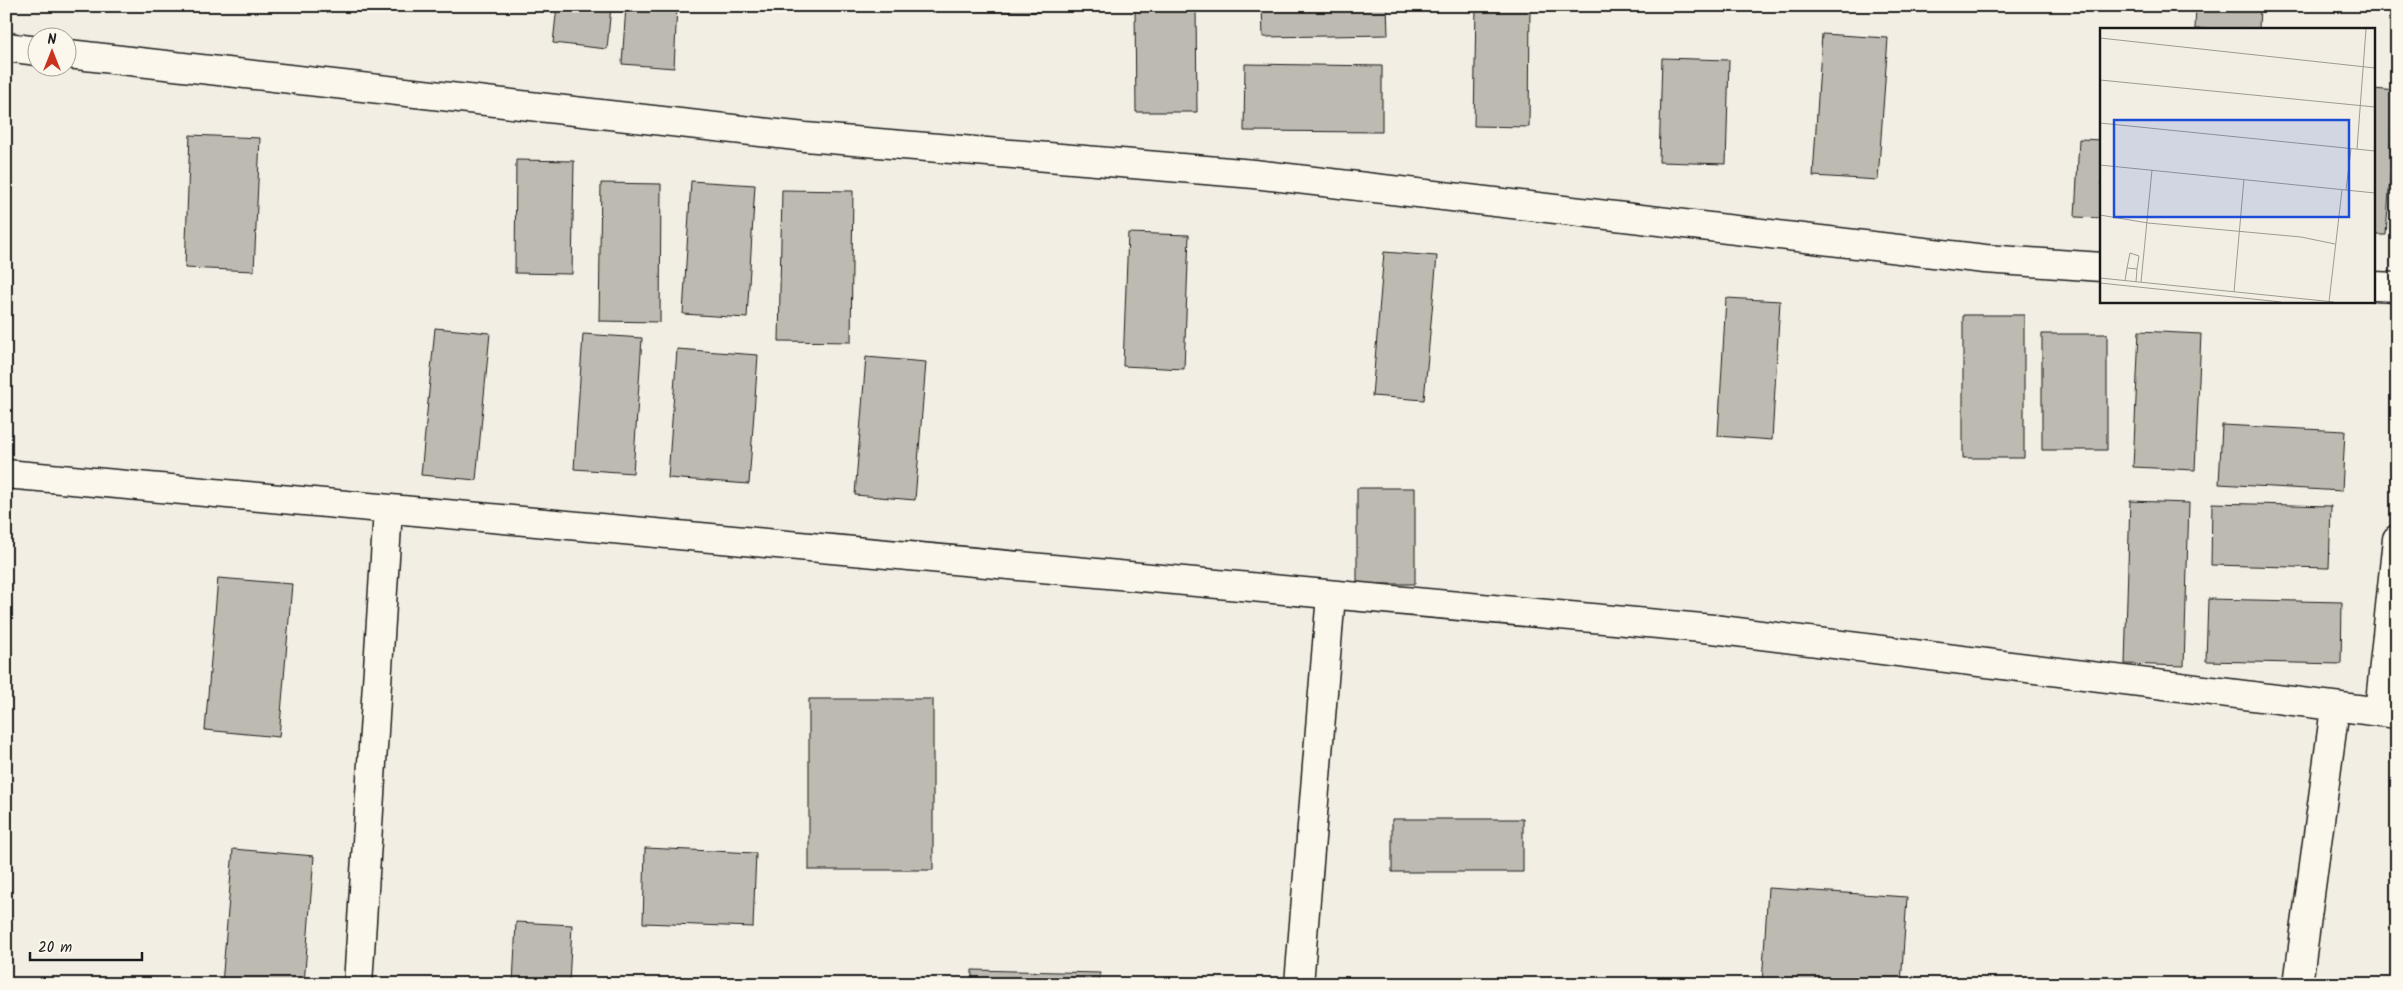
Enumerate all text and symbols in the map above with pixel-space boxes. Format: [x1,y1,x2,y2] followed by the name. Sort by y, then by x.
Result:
[28,28,78,78] north arrow
[2100,28,2376,302] inset map
[48,29,57,51] text: N
[30,930,142,962] scale bar
[38,936,72,960] text: 20 m

